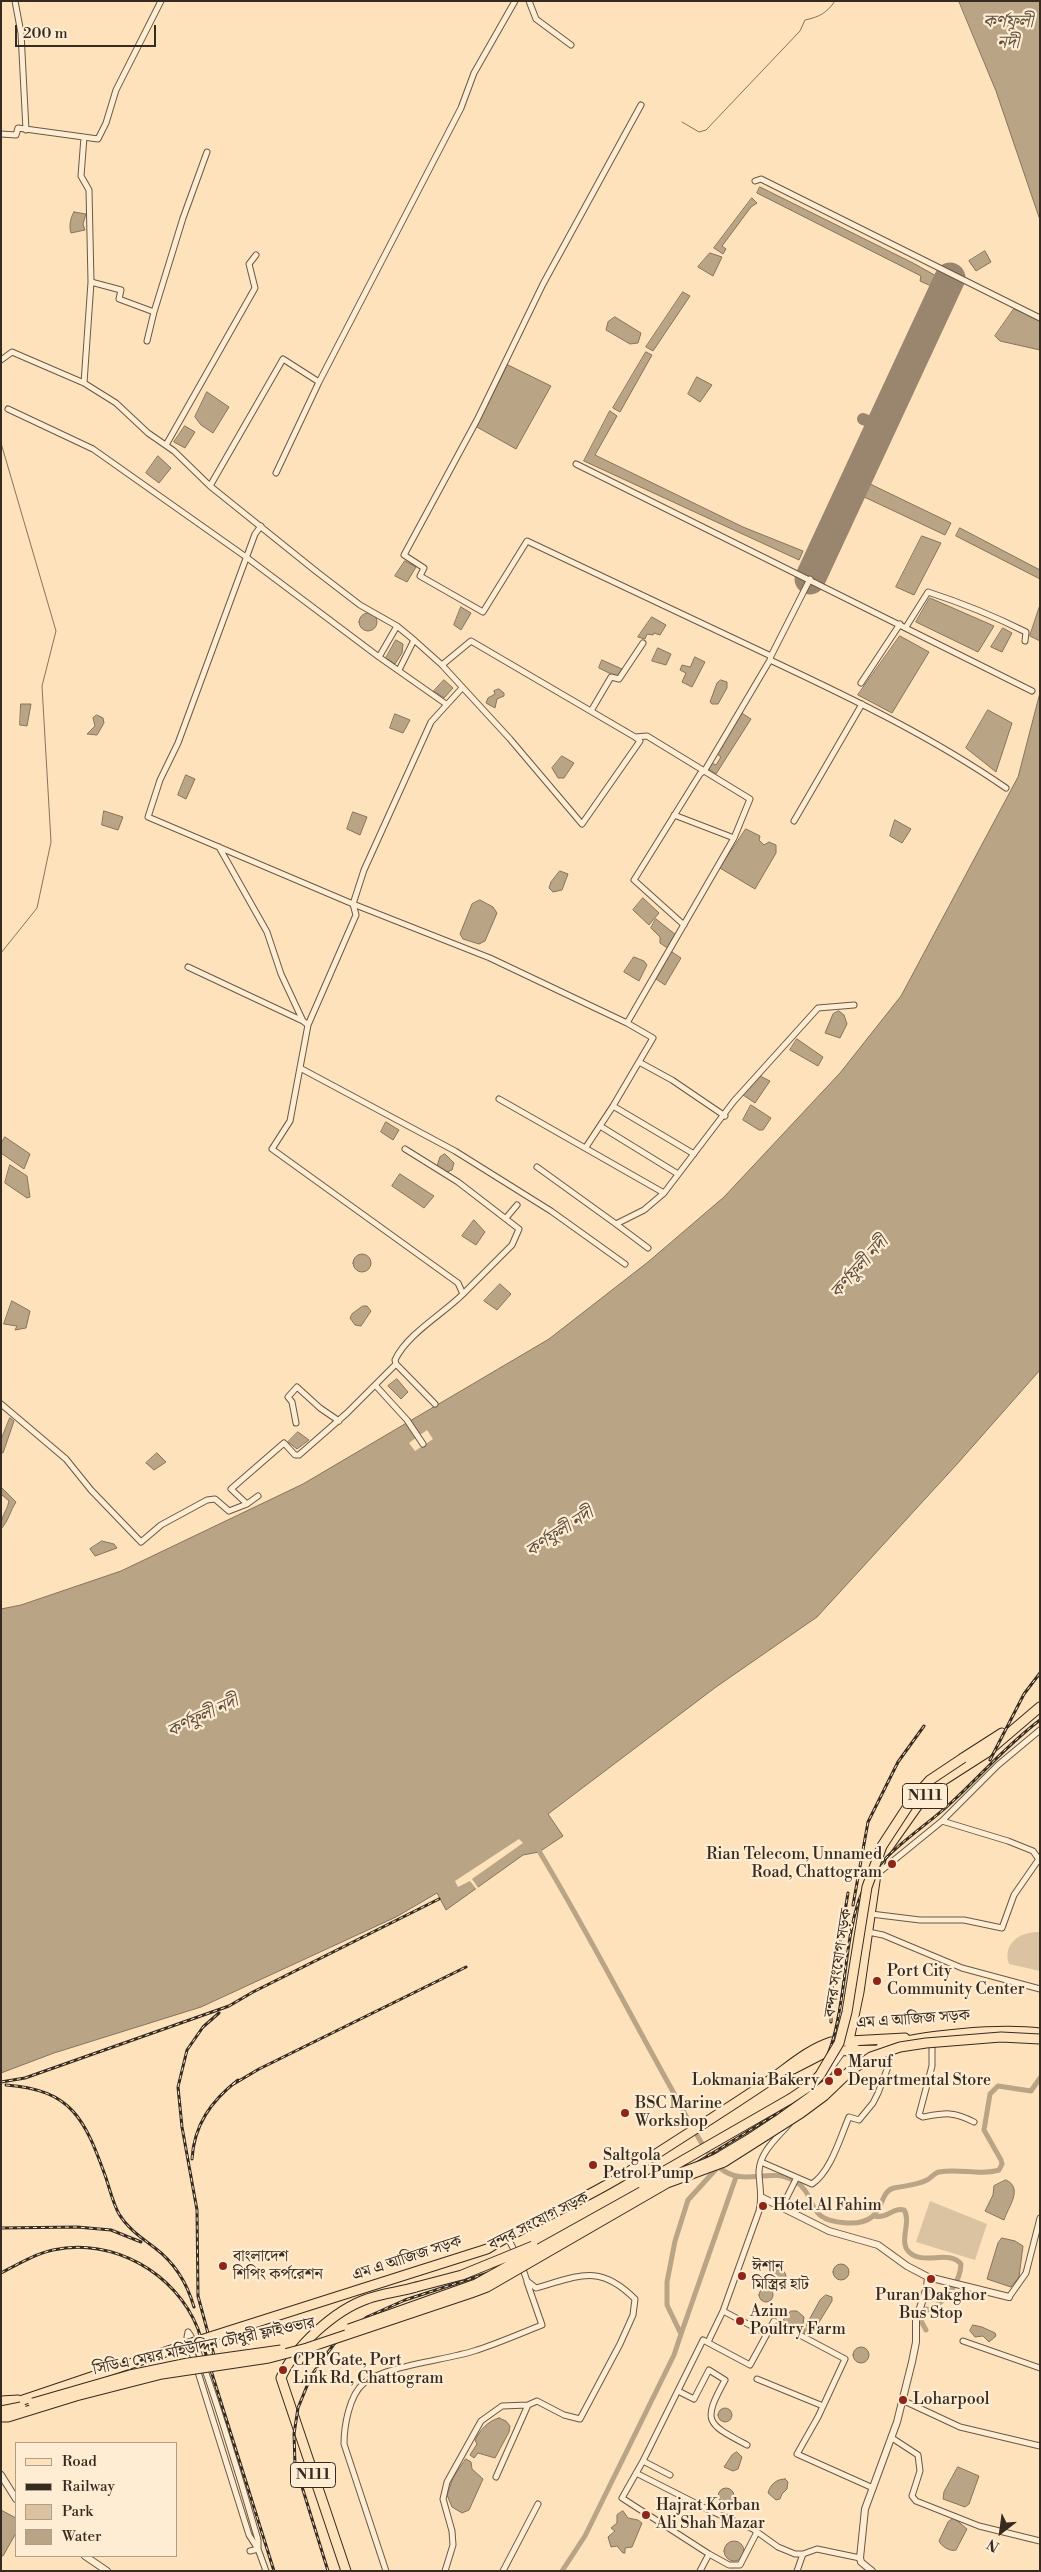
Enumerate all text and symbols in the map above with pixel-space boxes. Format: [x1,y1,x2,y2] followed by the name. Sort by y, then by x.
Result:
[983,12,1033,54] water label: কর্ণফুলী নদী
[18,15,159,47] scale bar
[23,24,68,43] text: 200 m
[827,1233,893,1303] water label: কর্ণফুলী নদী
[522,1503,598,1563] water label: কর্ণফুলী নদী
[164,1691,242,1743] water label: কর্ণফুলী নদী
[902,1784,948,1808] road number: N111
[706,1845,882,1883] place label: Rian Telecom, Unnamed Road, Chattogram
[886,1858,898,1870] marker: Rian Telecom, Unnamed Road, Chattogram
[821,1907,857,2019] street label: বন্দর সংযোগ সড়ক
[887,1962,1025,2000] place label: Port City Community Center
[871,1975,883,1987] marker: Port City Community Center
[855,2006,971,2034] street label: এম এ আজিজ সড়ক
[848,2053,991,2091] place label: Maruf Departmental Store
[832,2066,844,2078] marker: Maruf Departmental Store
[692,2071,819,2091] place label: Lokmania Bakery
[823,2075,835,2087] marker: Lokmania Bakery
[635,2094,722,2132] place label: BSC Marine Workshop
[619,2107,631,2119] marker: BSC Marine Workshop
[603,2146,694,2184] place label: Saltgola Petrol Pump
[587,2159,599,2171] marker: Saltgola Petrol Pump
[486,2189,592,2255] street label: বন্দর সংযোগ সড়ক
[773,2196,882,2216] place label: Hotel Al Fahim
[757,2200,769,2212] marker: Hotel Al Fahim
[350,2232,464,2286] street label: এম এ আজিজ সড়ক
[233,2247,323,2285] place label: বাংলাদেশ শিপিং কর্পরেশন
[752,2257,809,2295] place label: ঈশান মিস্ত্রির হাট
[217,2260,229,2272] marker: বাংলাদেশ শিপিং কর্পরেশন
[736,2270,748,2282] marker: ঈশান মিস্ত্রির হাট
[925,2273,937,2285] marker: Puran Dakghor Bus Stop
[875,2286,987,2324] place label: Puran Dakghor Bus Stop
[750,2302,846,2340] place label: Azim Poultry Farm
[91,2314,317,2380] street label: সিডিএ মেয়র মহিউদ্দিন চৌধুরী ফ্লাইওভার
[734,2315,746,2327] marker: Azim Poultry Farm
[293,2351,444,2389] place label: CPR Gate, Port Link Rd, Chattogram
[277,2364,289,2376] marker: CPR Gate, Port Link Rd, Chattogram
[913,2390,990,2410] place label: Loharpool
[897,2394,909,2406] marker: Loharpool
[15,2442,178,2557] legend
[62,2452,97,2471] text: Road
[290,2462,336,2488] road number: N111
[62,2477,115,2496] text: Railway
[656,2496,765,2534] place label: Hajrat Korban Ali Shah Mazar
[62,2502,93,2521] text: Park
[976,2507,1026,2557] north arrow
[640,2509,652,2521] marker: Hajrat Korban Ali Shah Mazar
[62,2527,101,2546] text: Water
[984,2534,1003,2556] text: N

